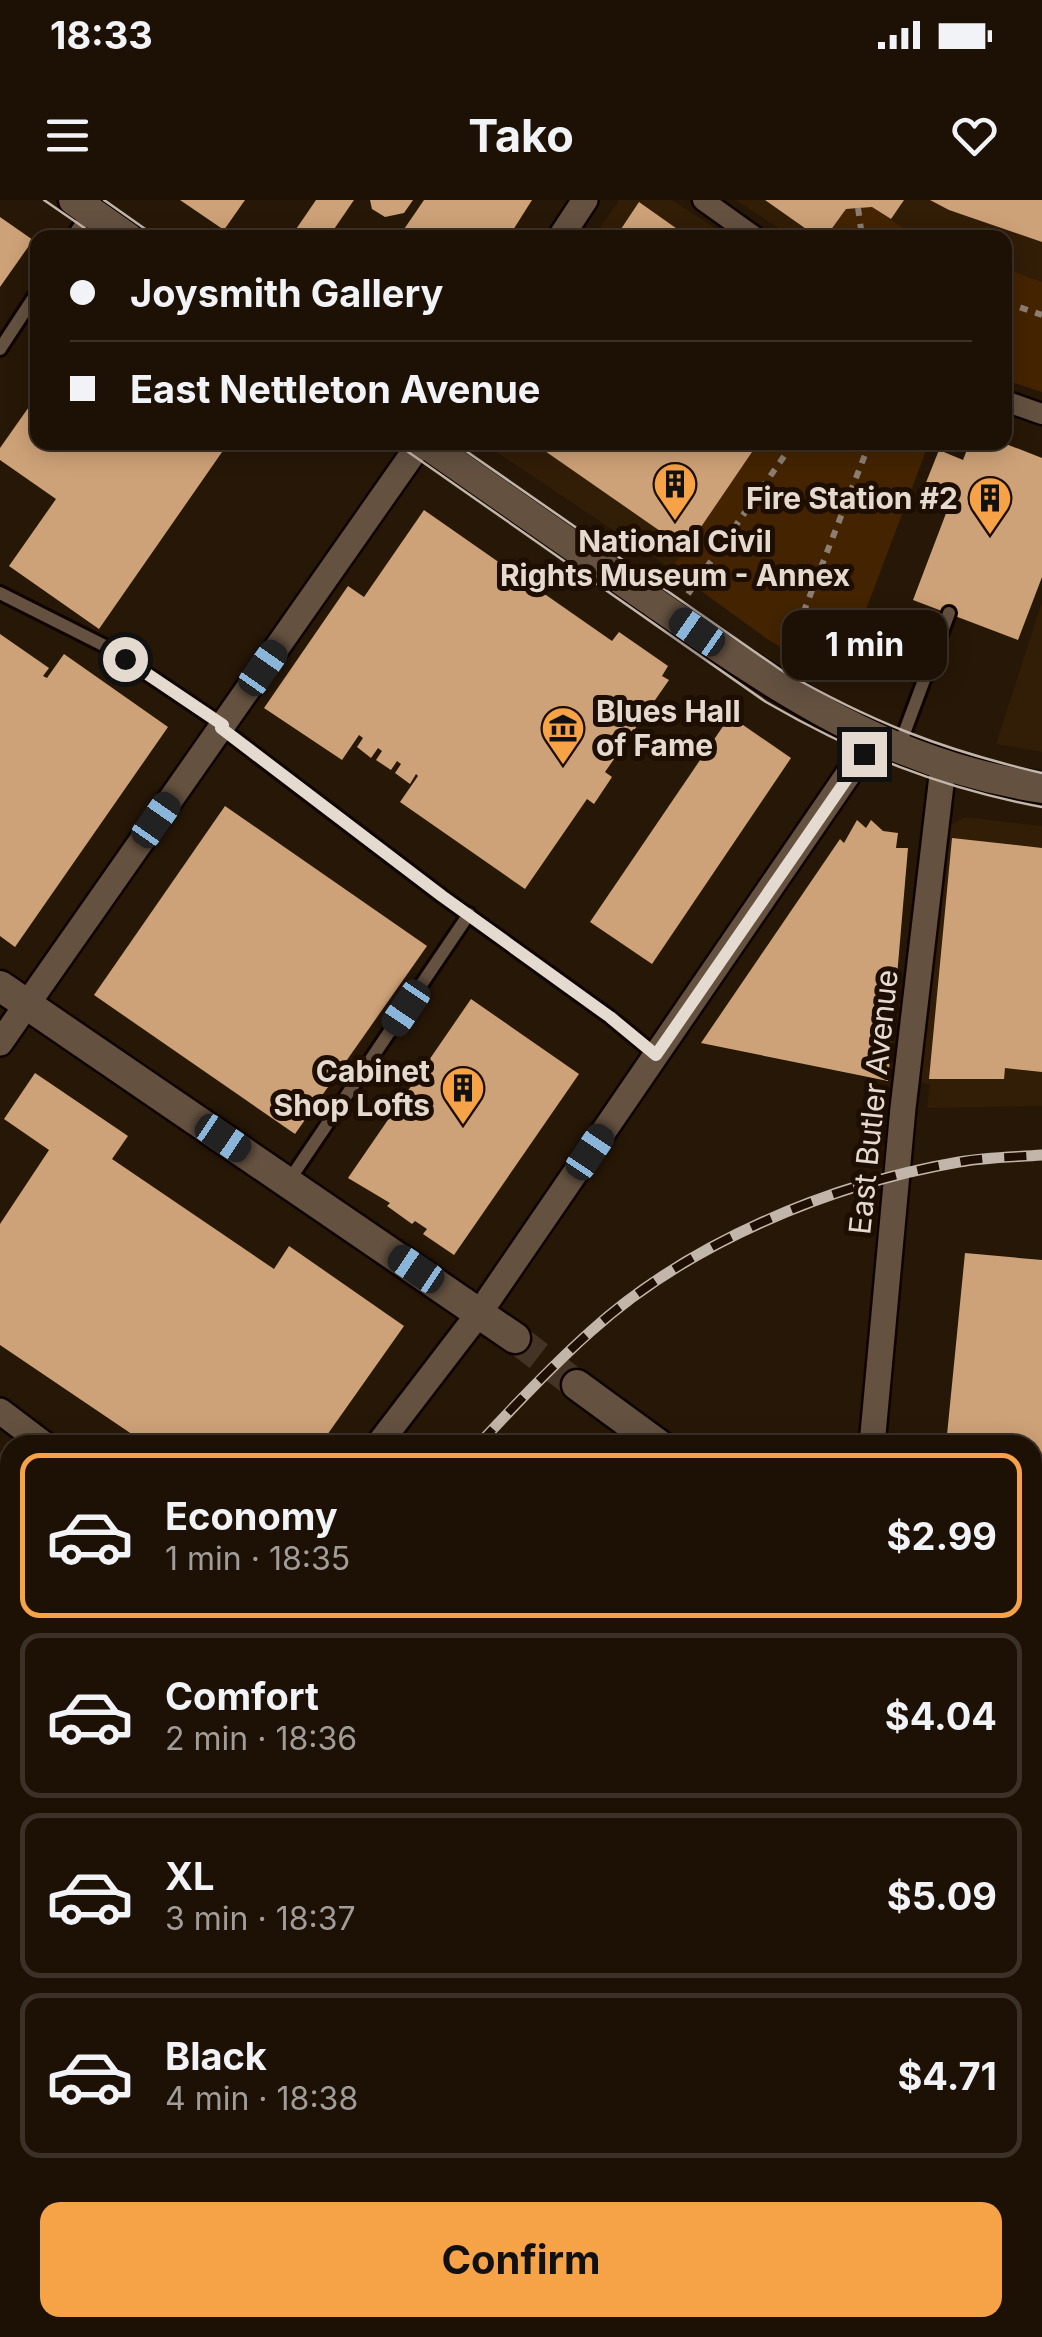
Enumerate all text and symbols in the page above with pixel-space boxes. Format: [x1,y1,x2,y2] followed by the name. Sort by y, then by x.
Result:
[50,12,153,58] text: 18:33
[40,108,95,163] icon: menu
[468,108,574,163] text: Tako
[947,108,1002,163] icon: heart
[130,270,443,316] text: Joysmith Gallery
[130,366,540,412] text: East Nettleton Avenue
[652,461,698,522] building icon: National Civil Rights Museum - Annex
[967,475,1013,536] building icon: Fire Station #2
[746,480,958,516] place label: Fire Station #2
[500,523,850,593] place label: National Civil Rights Museum - Annex
[664,603,730,661] car
[782,609,946,679] callout: 1 min
[825,625,904,664] text: 1 min
[234,635,292,701] car
[103,637,148,682] route start
[596,693,741,763] place label: Blues Hall of Fame
[540,705,586,766] museum icon: Blues Hall of Fame
[842,732,887,777] route end
[127,787,185,853] car
[841,968,905,1236] street label: East Butler Avenue
[377,975,435,1041] car
[274,1053,430,1123] place label: Cabinet Shop Lofts
[440,1065,486,1126] building icon: Cabinet Shop Lofts
[190,1109,256,1167] car
[561,1119,619,1185] car
[383,1240,449,1298] car
[45,1491,135,1581] icon: car
[165,1493,338,1539] text: Economy
[887,1513,997,1559] text: $2.99
[165,1539,350,1578] text: 1 min · 18:35
[45,1671,135,1761] icon: car
[165,1673,319,1719] text: Comfort
[885,1693,997,1739] text: $4.04
[165,1719,357,1758] text: 2 min · 18:36
[45,1851,135,1941] icon: car
[165,1853,215,1899] text: XL
[887,1873,997,1919] text: $5.09
[165,1899,356,1938] text: 3 min · 18:37
[45,2031,135,2121] icon: car
[165,2033,267,2079] text: Black
[897,2053,997,2099] text: $4.71
[165,2079,358,2118] text: 4 min · 18:38
[40,2202,1002,2317] button: Confirm

